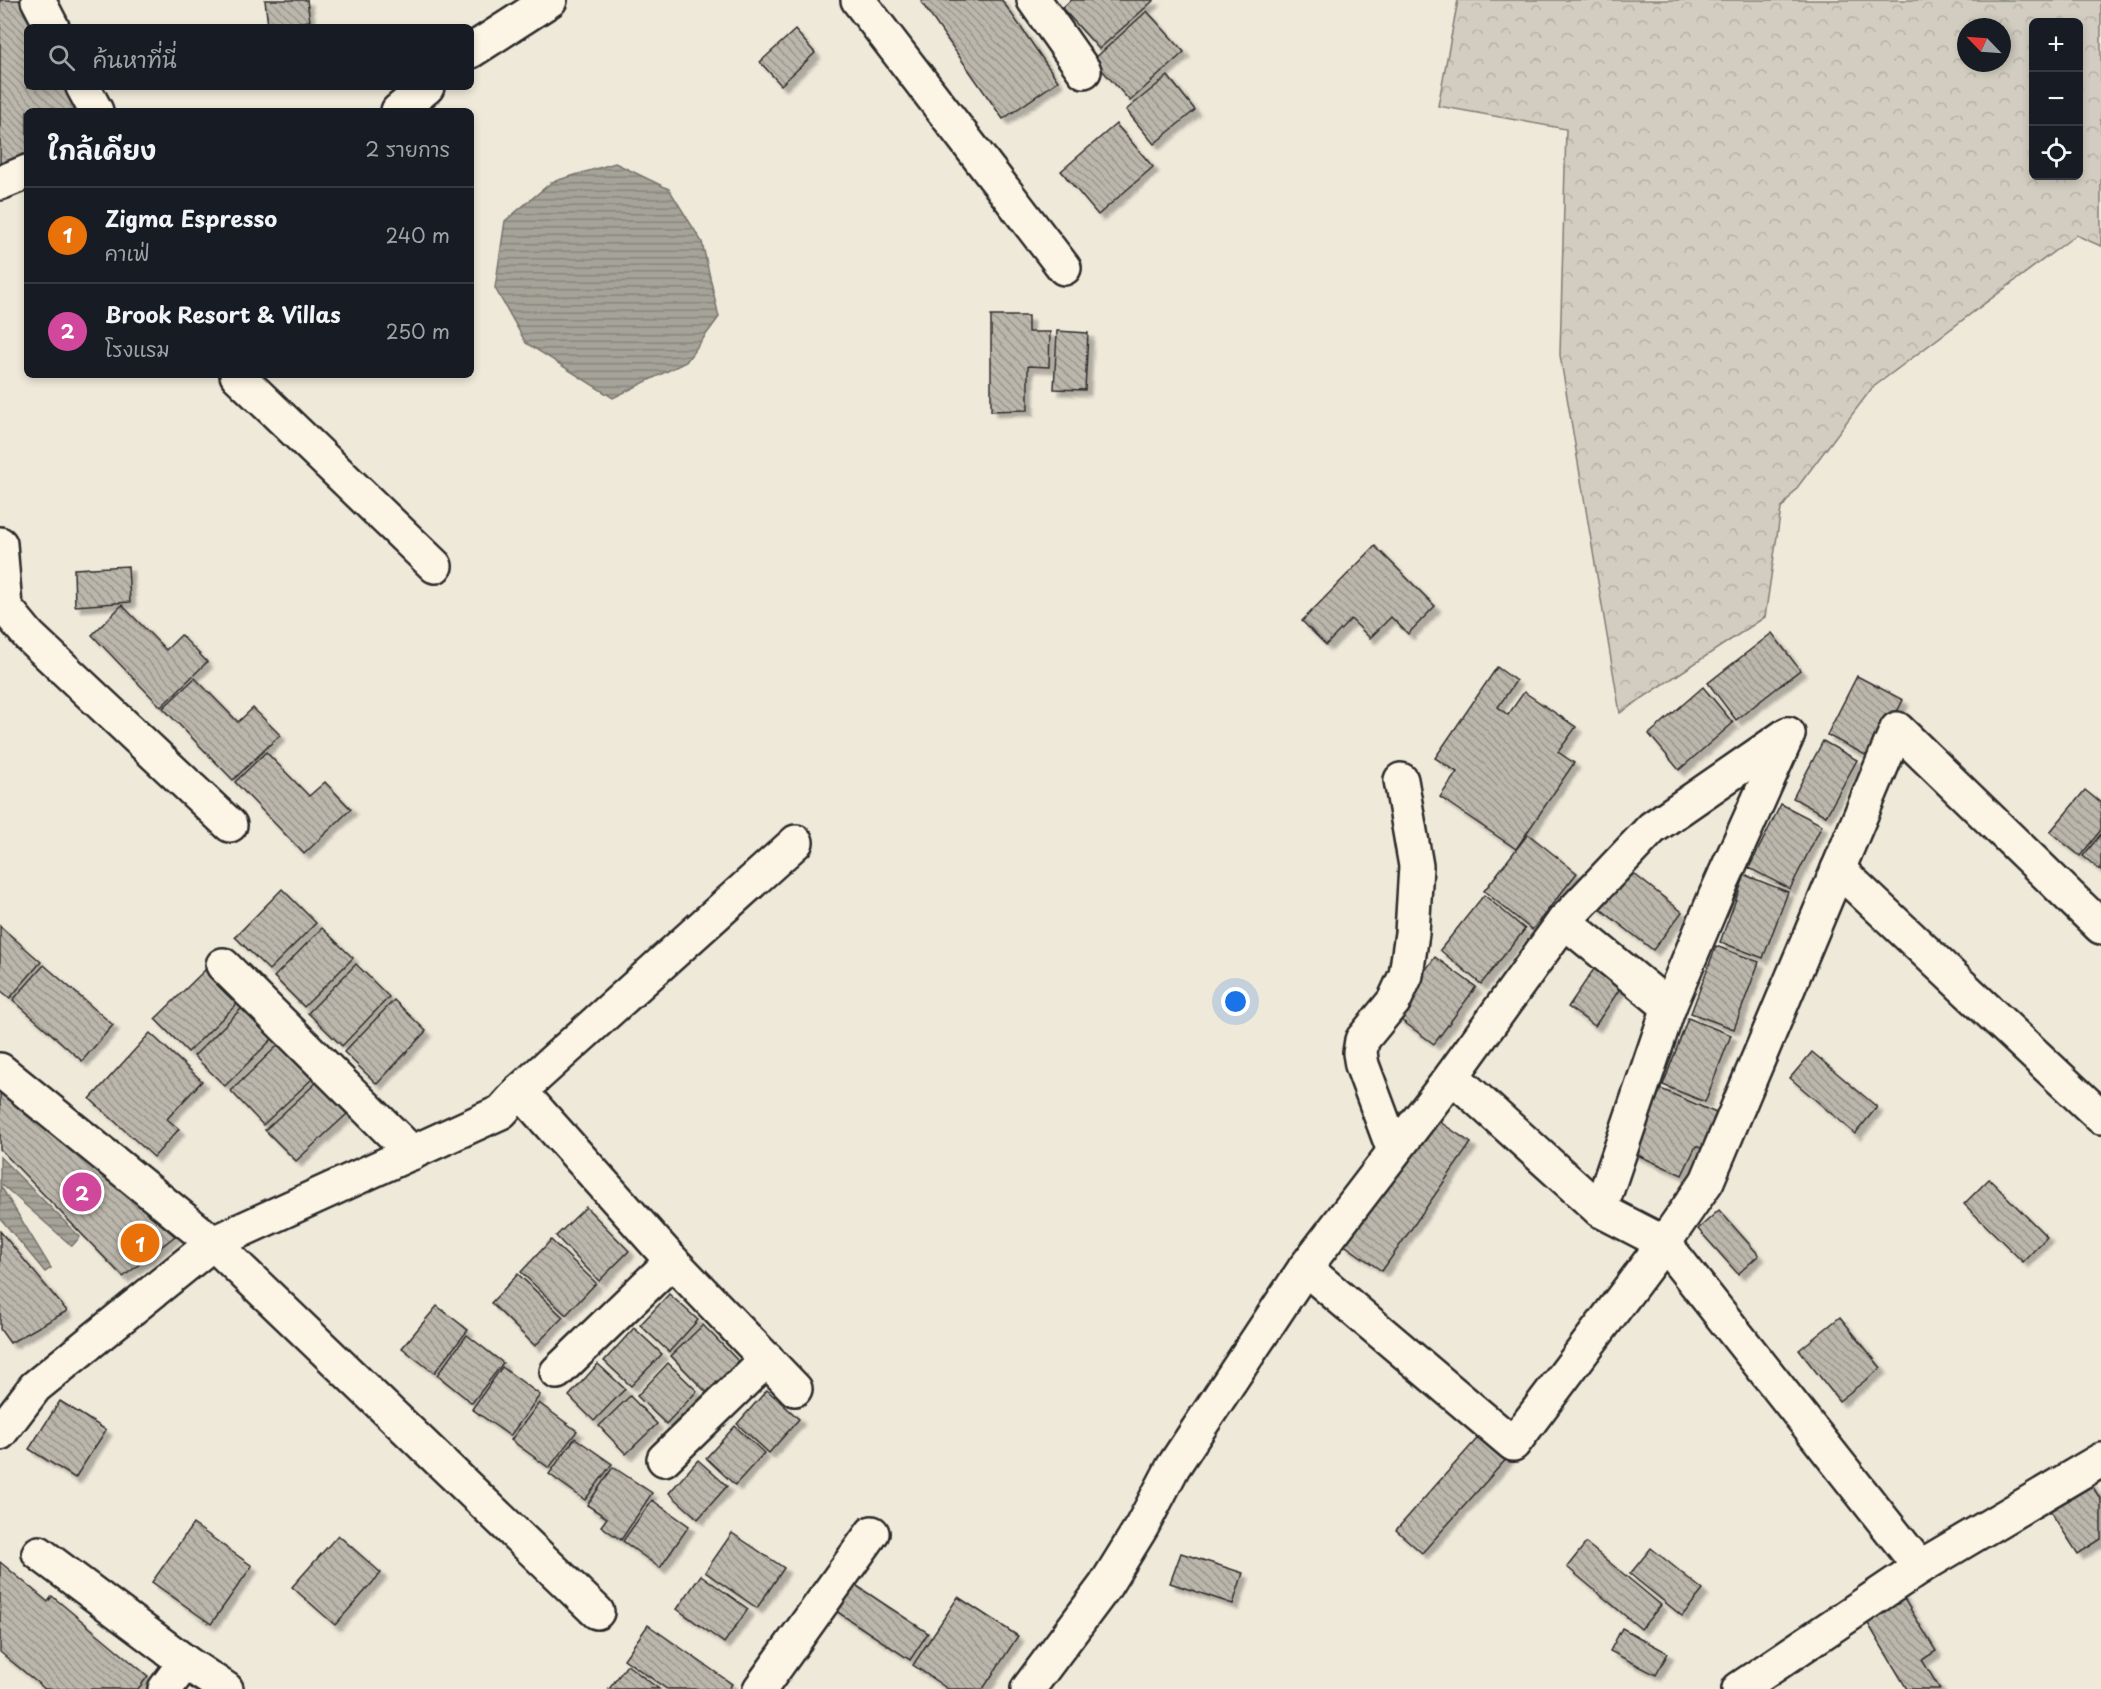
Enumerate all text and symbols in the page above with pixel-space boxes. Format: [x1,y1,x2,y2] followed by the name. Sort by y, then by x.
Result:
[1957,18,2011,72] north arrow
[2029,18,2083,180] map controls
[2029,18,2083,72] button: +
[24,24,474,90] search box
[45,41,78,74] icon: search
[93,42,177,75] text: ค้นหาที่นี่
[2029,72,2083,126] button: −
[2029,126,2083,180] button: locate
[48,130,156,169] text: ใกล้เคียง
[365,134,450,164] text: 2 รายการ
[105,201,277,234] text: Zigma Espresso
[63,220,72,250] text: 1
[385,220,450,250] text: 240 m
[105,238,150,268] text: คาเฟ่
[105,297,341,330] text: Brook Resort & Villas
[60,316,75,346] text: 2
[386,316,450,346] text: 250 m
[105,334,170,364] text: โรงแรม
[1221,987,1250,1016] your location
[62,1170,101,1214] pin: 2
[120,1220,160,1266] pin: 1

